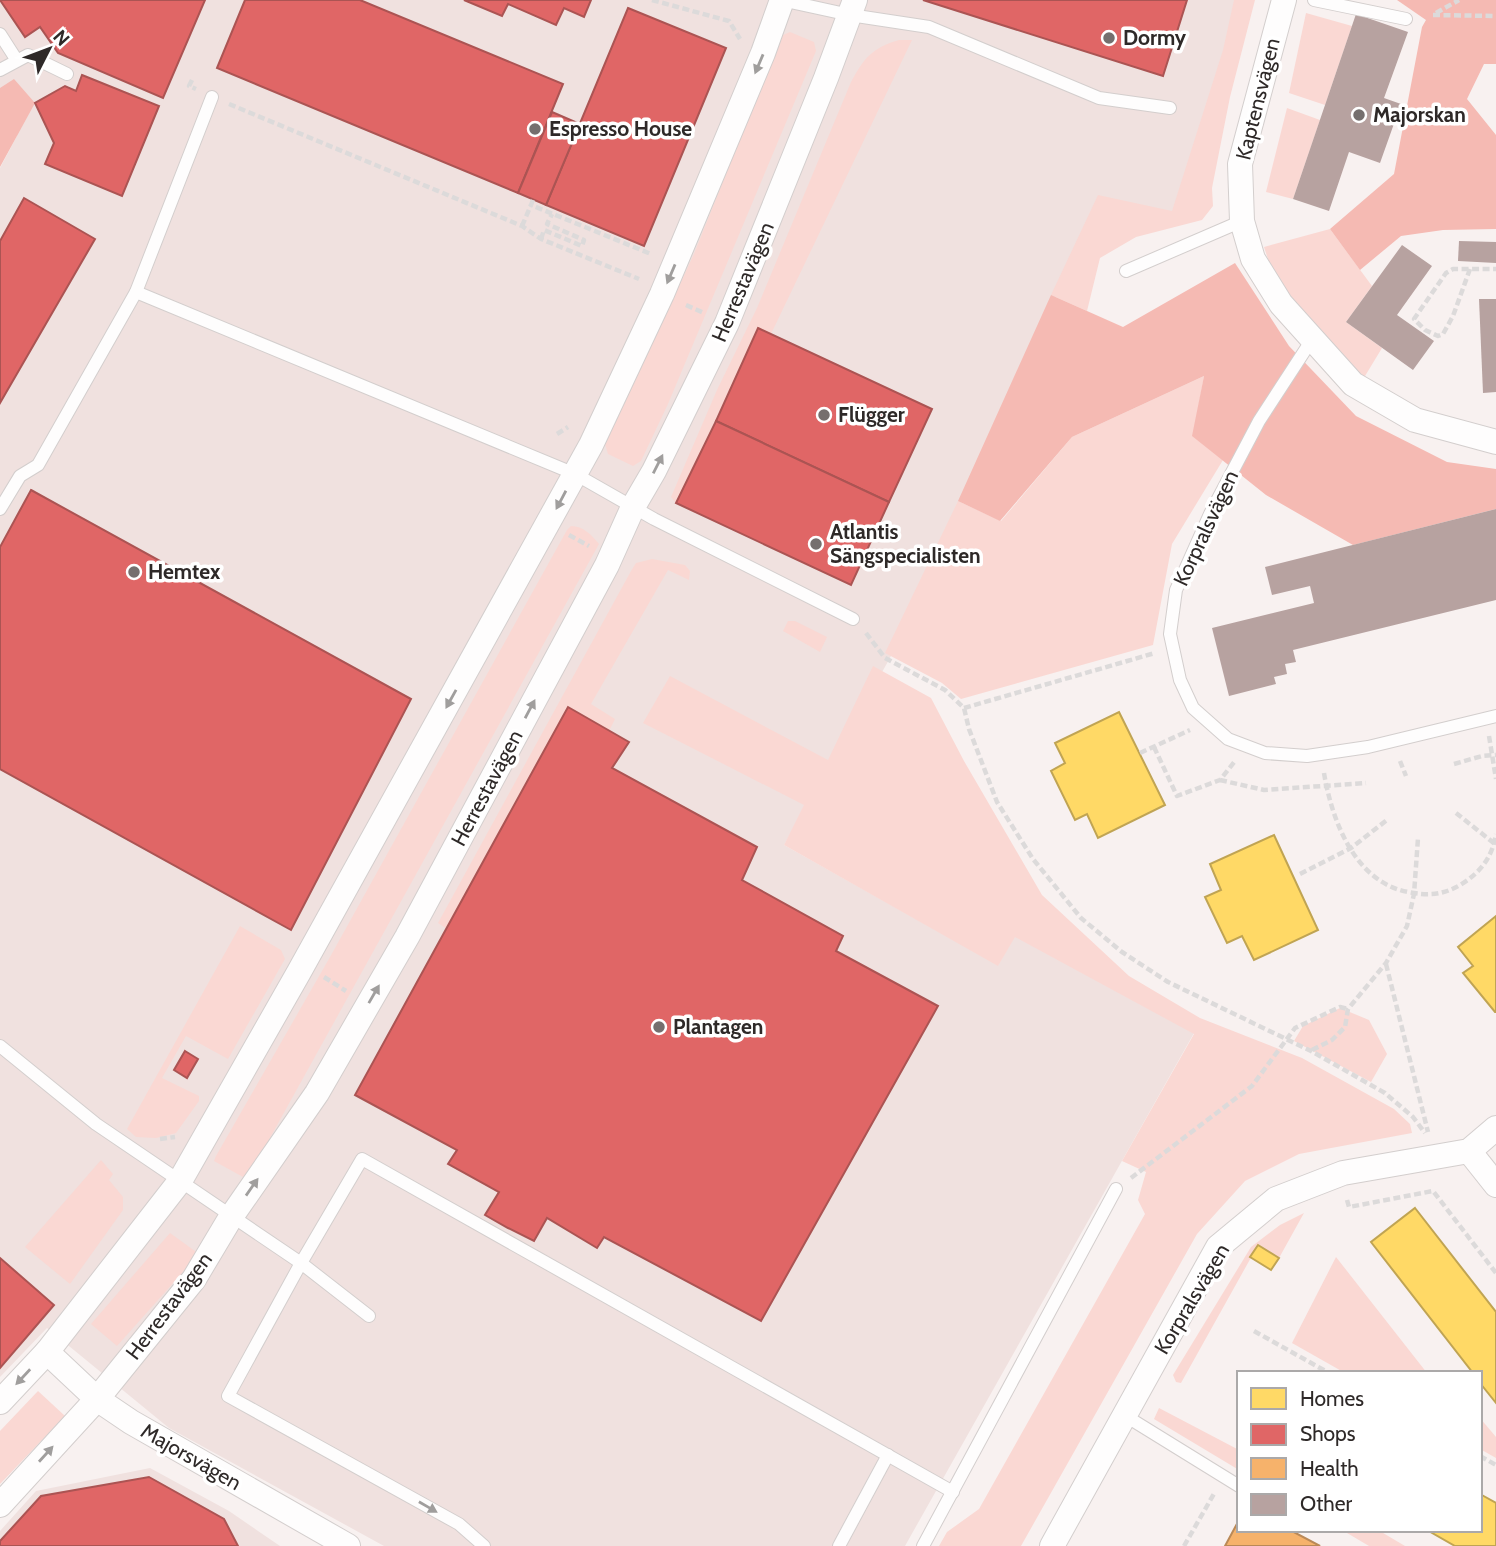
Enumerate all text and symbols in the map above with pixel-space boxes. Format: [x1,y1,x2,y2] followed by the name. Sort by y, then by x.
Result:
[14,14,84,84] north arrow
[48,25,74,51] text: N
[1123,25,1187,50] place label: Dormy
[1101,30,1117,46] marker: Dormy
[1230,35,1285,163] street label: Kaptensvägen
[753,54,764,75] one-way arrow
[1373,102,1466,127] place label: Majorskan
[1351,107,1367,123] marker: Majorskan
[549,116,692,141] place label: Espresso House
[527,121,543,137] marker: Espresso House
[706,218,779,345] street label: Herrestavägen
[665,264,676,285] one-way arrow
[838,402,905,427] place label: Flügger
[816,407,832,423] marker: Flügger
[652,454,663,474] one-way arrow
[1168,466,1243,589] street label: Korpralsvägen
[555,491,567,510] one-way arrow
[830,519,981,568] place label: Atlantis Sängspecialisten
[808,536,824,552] marker: Atlantis Sängspecialisten
[148,559,221,584] place label: Hemtex
[126,564,142,580] marker: Hemtex
[445,690,457,709] one-way arrow
[523,698,535,718] one-way arrow
[446,725,528,850] street label: Herrestavägen
[368,985,380,1004] one-way arrow
[673,1014,763,1039] place label: Plantagen
[651,1019,667,1035] marker: Plantagen
[245,1177,258,1196] one-way arrow
[1149,1239,1234,1359] street label: Korpralsvägen
[120,1247,217,1364] street label: Herrestavägen
[16,1368,32,1385] one-way arrow
[1237,1371,1482,1532] legend
[1300,1386,1364,1411] text: Homes
[136,1418,246,1496] street label: Majorsvägen
[1300,1421,1356,1446] text: Shops
[38,1446,53,1463] one-way arrow
[1300,1456,1359,1481] text: Health
[1300,1491,1352,1516] text: Other
[418,1501,437,1513] one-way arrow

